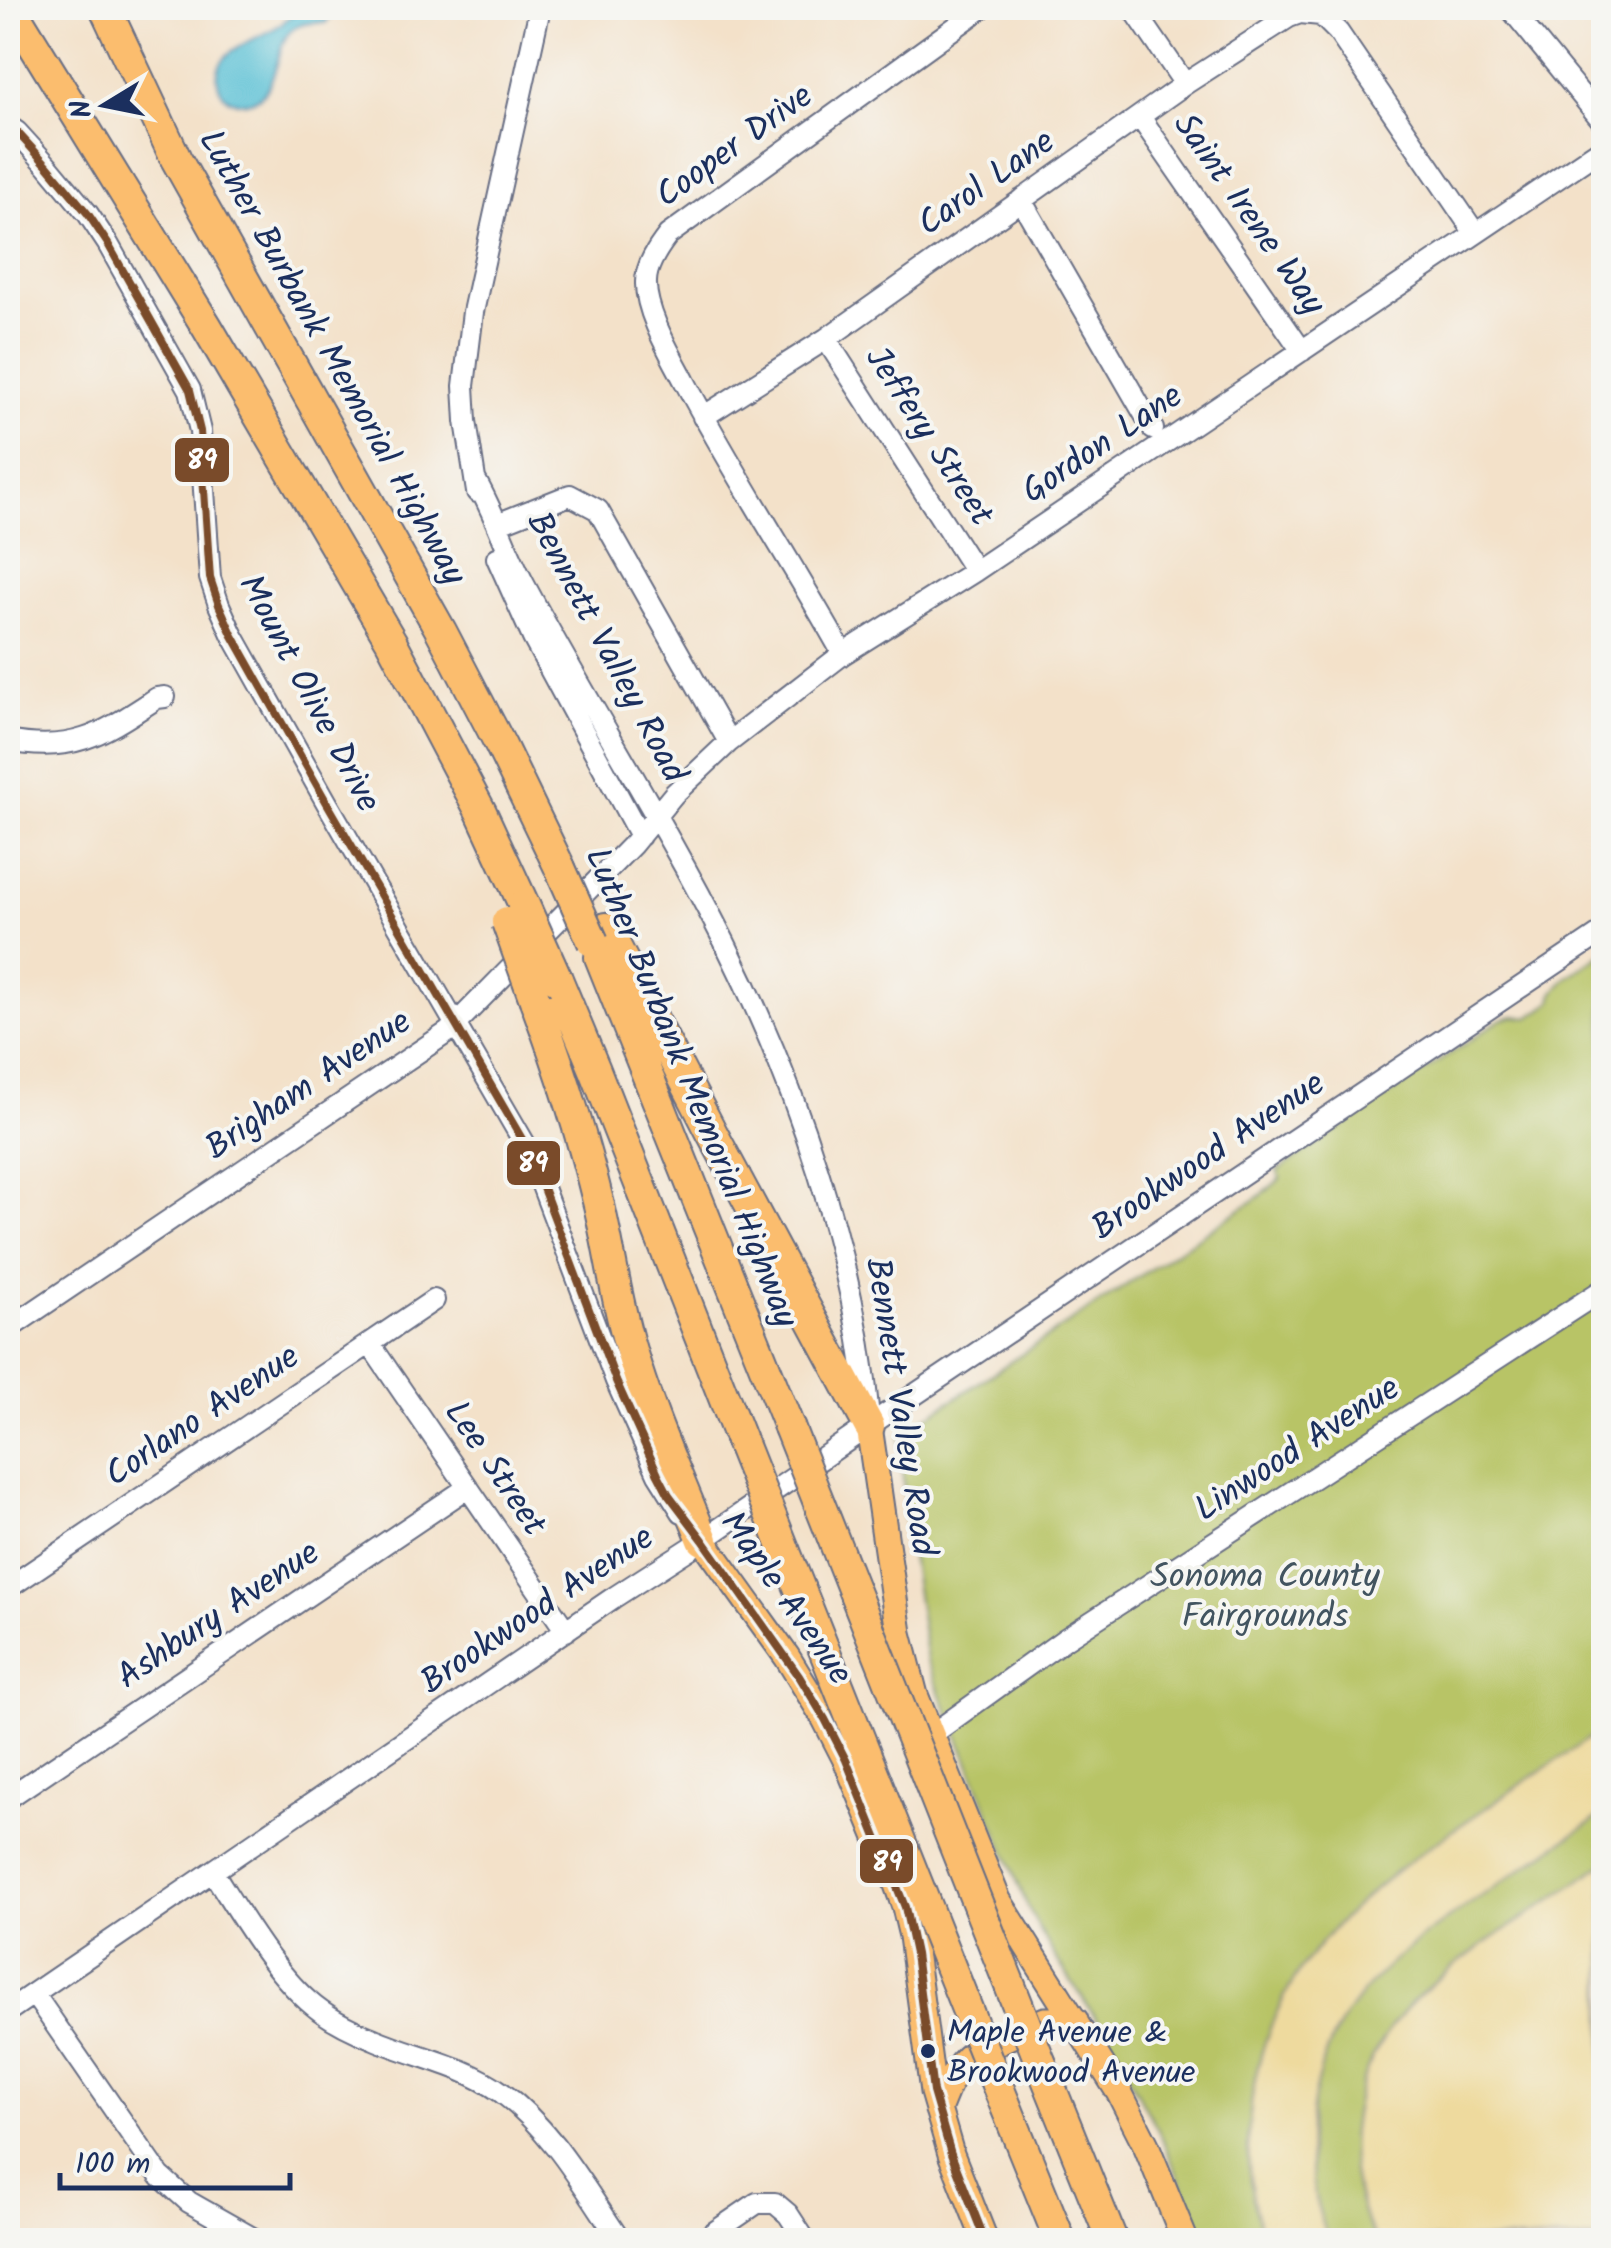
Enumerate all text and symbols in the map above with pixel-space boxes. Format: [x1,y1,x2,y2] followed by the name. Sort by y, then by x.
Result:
[55,55,155,155] north arrow
[644,70,826,224] street label: Cooper Drive
[59,96,107,122] text: N
[1157,102,1339,328] street label: Saint Irene Way
[906,116,1068,252] street label: Carol Lane
[182,120,480,597] street label: Luther Burbank Memorial Highway
[849,336,1008,539] street label: Jeffery Street
[1011,370,1195,520] street label: Gordon Lane
[173,436,231,484] line badge: 89
[187,439,217,484] text: 89
[510,502,701,795] street label: Bennett Valley Road
[222,565,394,823] street label: Mount Olive Drive
[568,839,812,1337] street label: Luther Burbank Memorial Highway
[194,996,424,1176] street label: Brigham Avenue
[1081,1058,1338,1256] street label: Brookwood Avenue
[505,1139,562,1187] line badge: 89
[518,1142,548,1187] text: 89
[848,1254,950,1561] street label: Bennett Valley Road
[94,1331,312,1503] street label: Corlano Avenue
[1184,1362,1412,1538] street label: Linwood Avenue
[428,1390,560,1549] street label: Lee Street
[704,1500,866,1698] street label: Maple Avenue
[410,1512,667,1710] street label: Brookwood Avenue
[106,1527,332,1705] street label: Ashbury Avenue
[1150,1550,1380,1646] park label: Sonoma County Fairgrounds
[858,1837,915,1885] line badge: 89
[872,1841,902,1886] text: 89
[947,2008,1196,2099] place label: Maple Avenue & Brookwood Avenue
[918,2041,938,2061] marker: Maple Avenue & Brookwood Avenue
[60,2128,290,2190] scale bar
[75,2141,150,2189] text: 100 m

